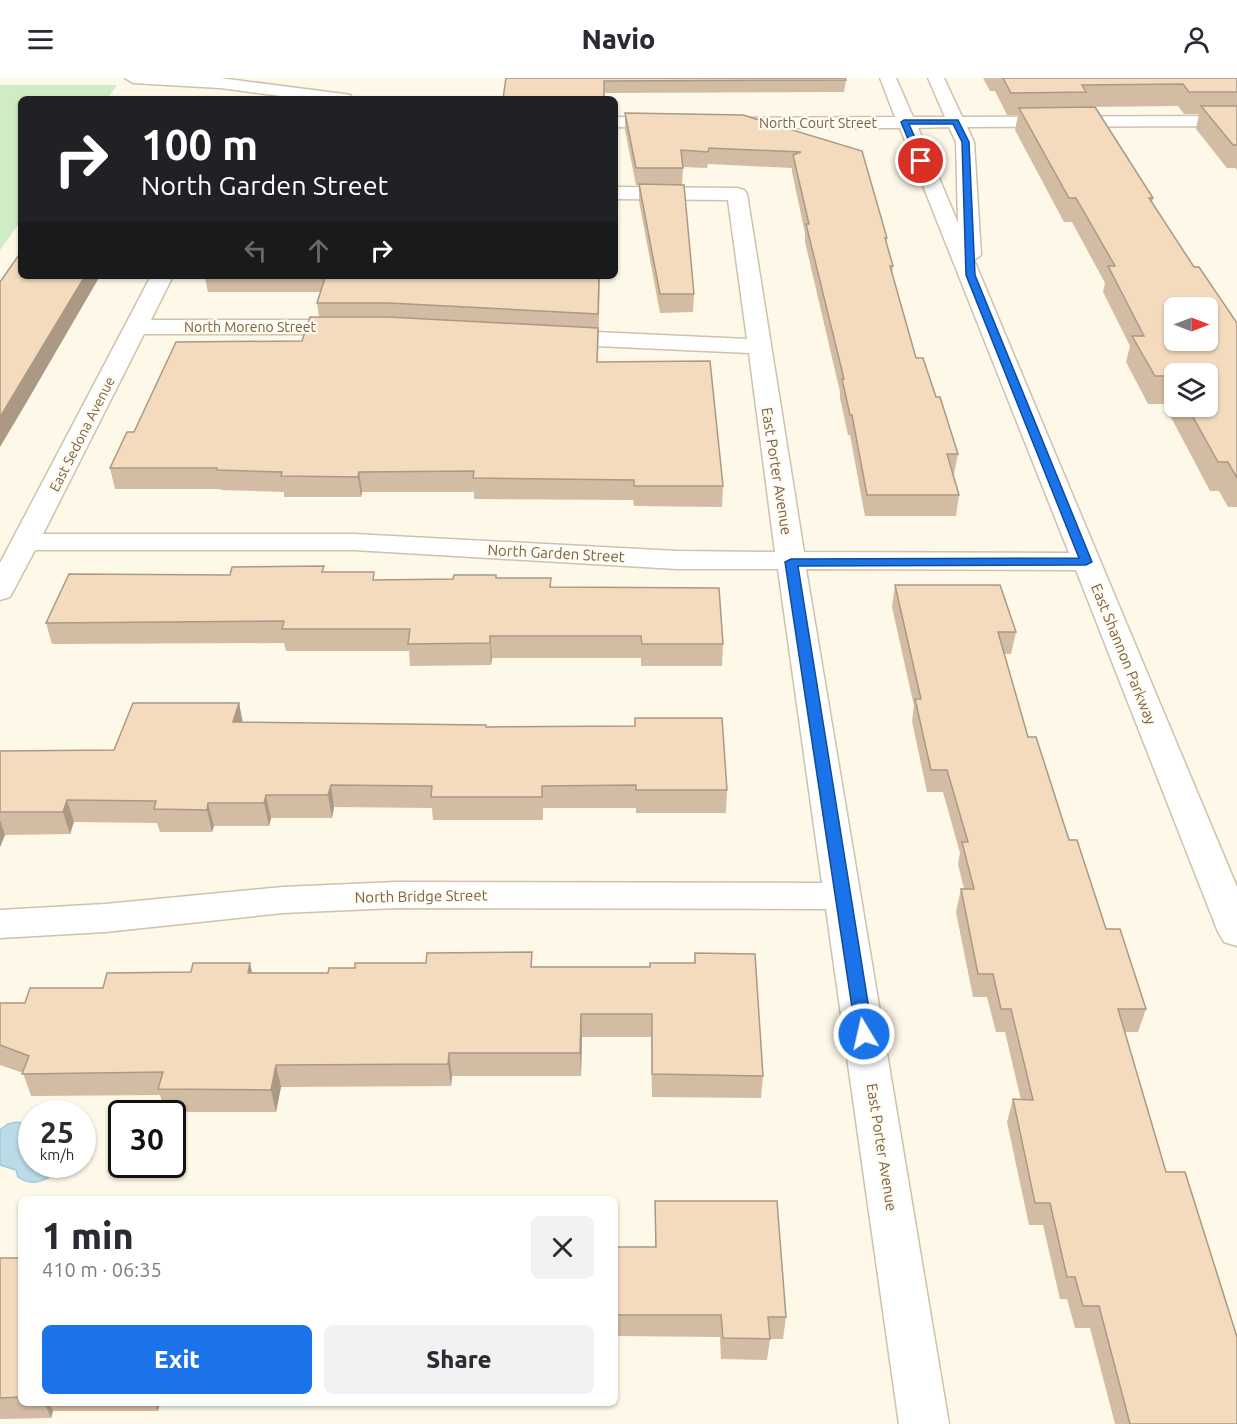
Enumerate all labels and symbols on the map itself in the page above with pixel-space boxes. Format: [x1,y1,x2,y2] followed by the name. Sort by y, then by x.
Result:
[759,115,878,131] street label: North Court Street
[895,135,946,186] pin
[1164,297,1218,351] north arrow
[184,319,317,335] street label: North Moreno Street
[46,374,118,494] street label: East Sedona Avenue
[759,406,795,536] street label: East Porter Avenue
[487,541,625,565] street label: North Garden Street
[1088,581,1160,727] street label: East Shannon Parkway
[354,886,488,906] street label: North Bridge Street
[832,1002,896,1066] position arrow
[864,1082,900,1212] street label: East Porter Avenue
[108,1100,186,1178] speed limit sign: 30

